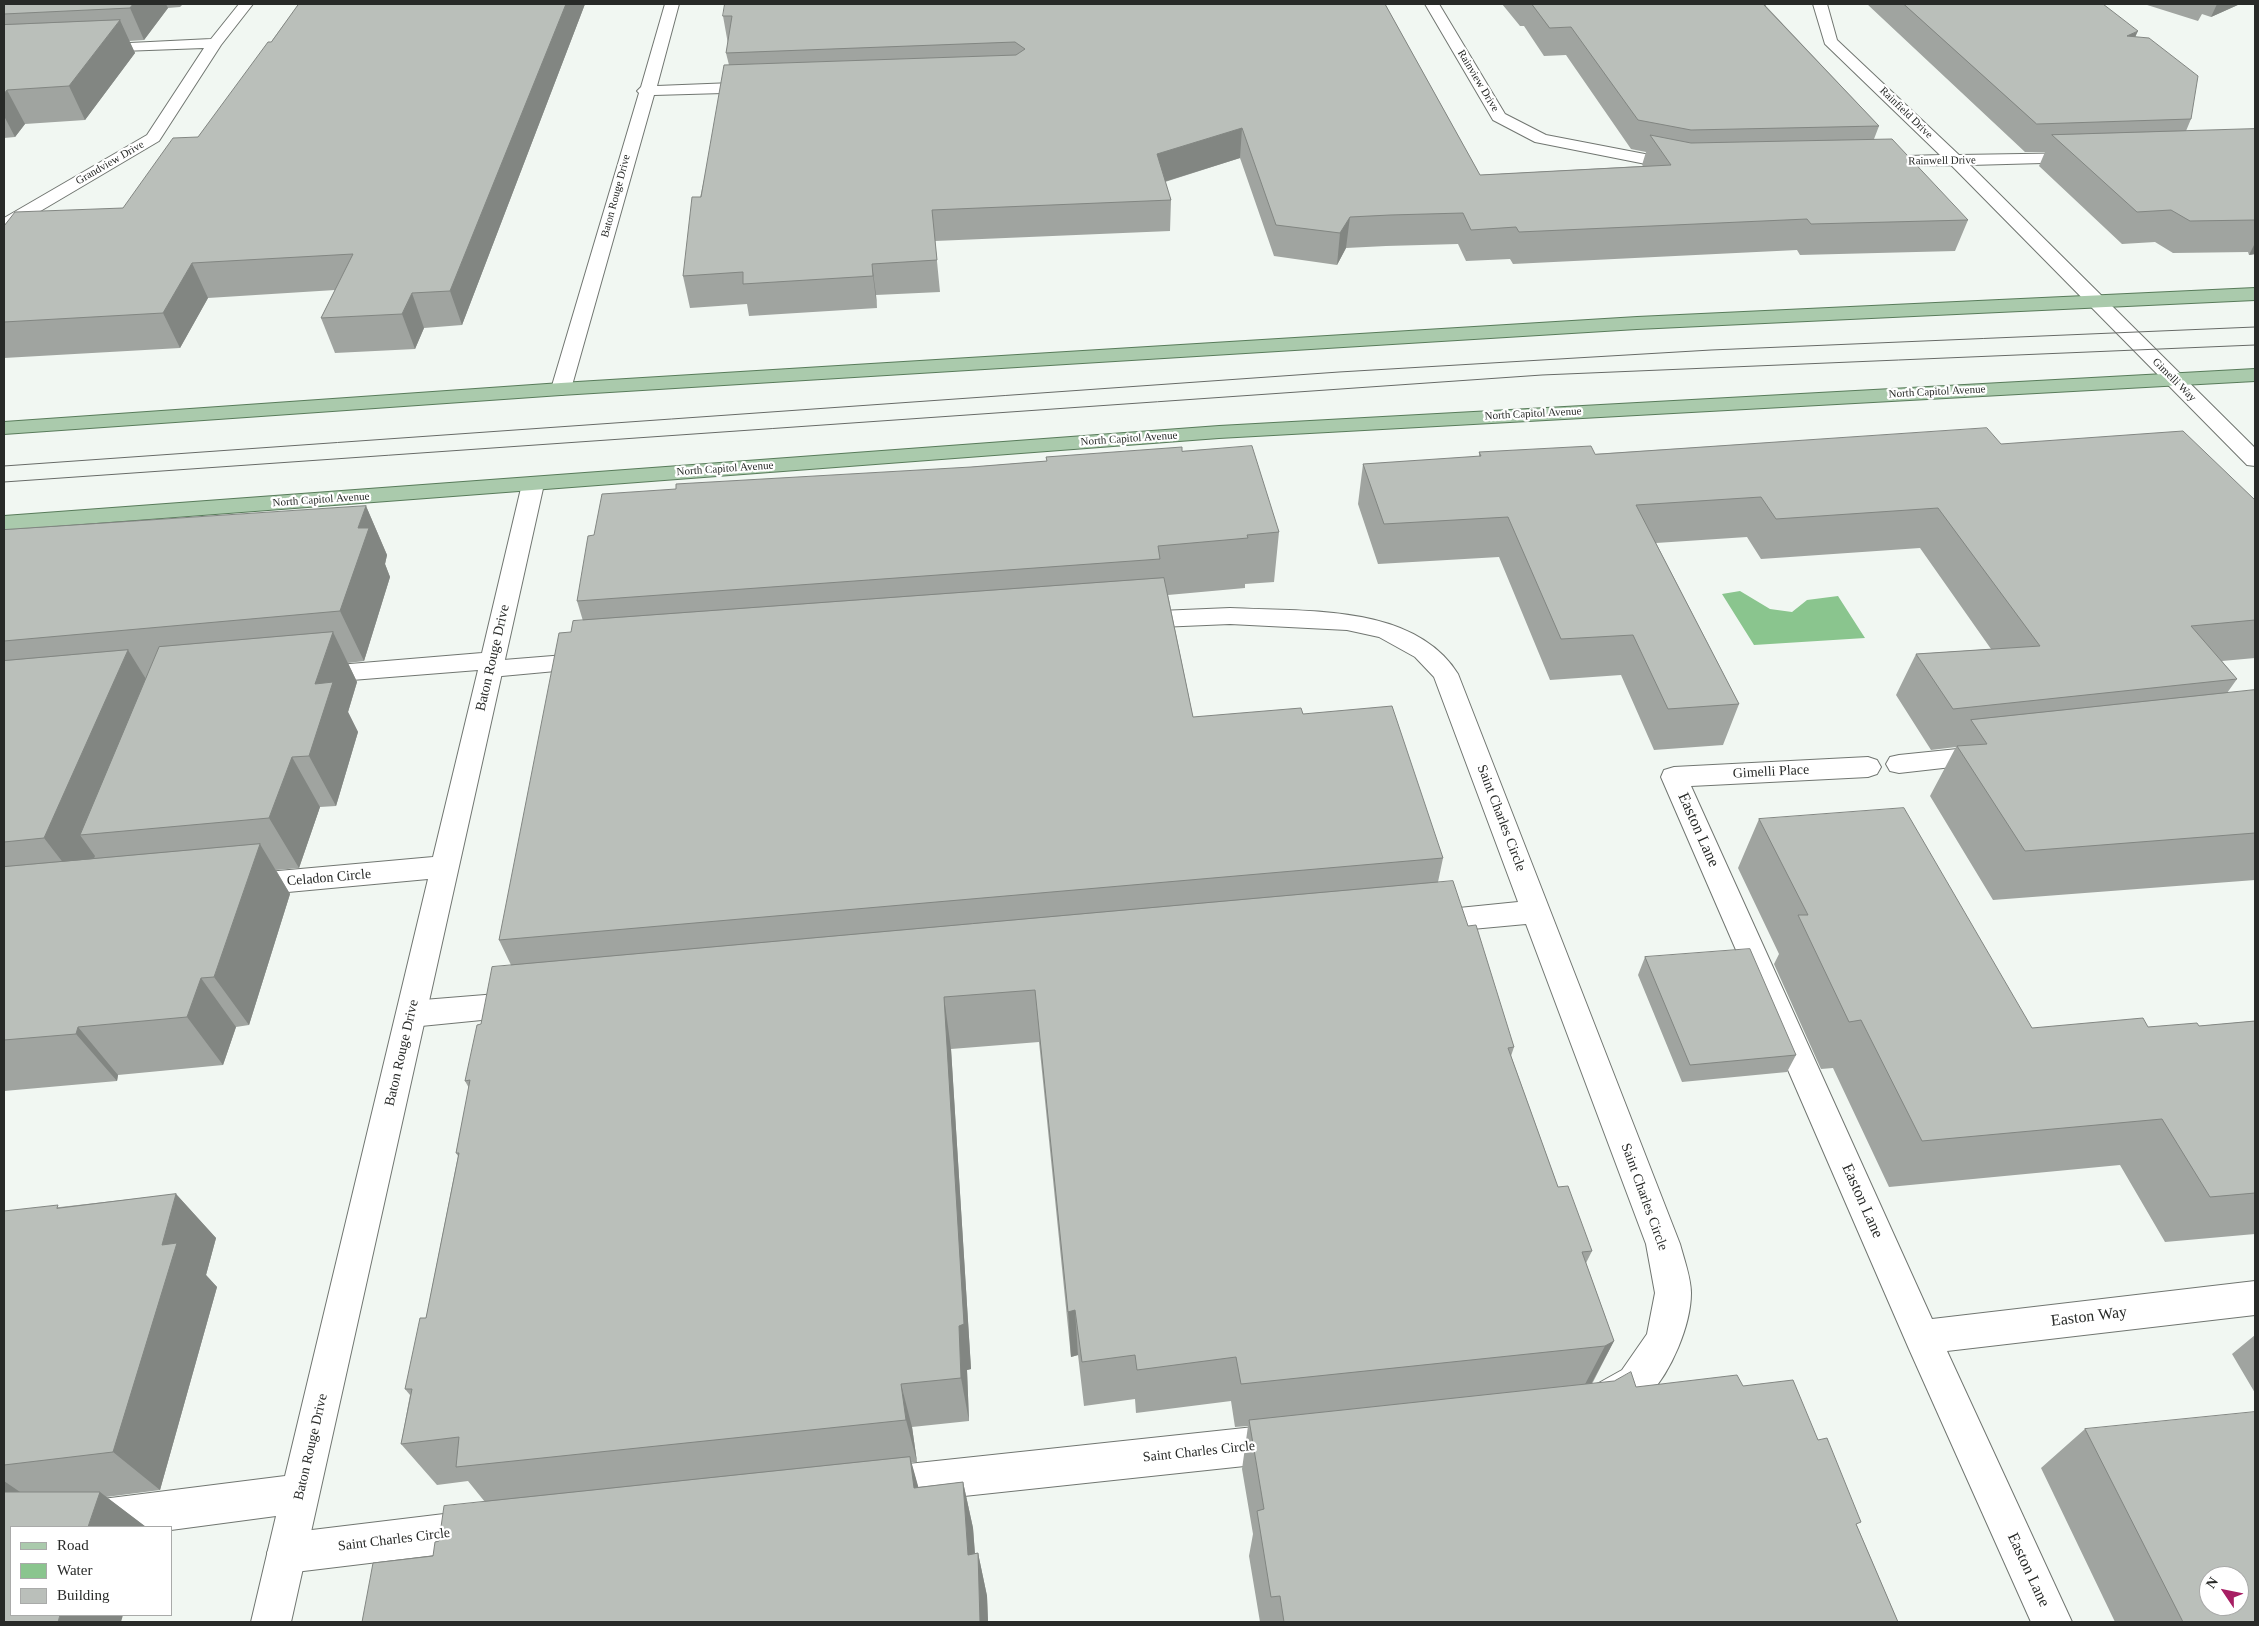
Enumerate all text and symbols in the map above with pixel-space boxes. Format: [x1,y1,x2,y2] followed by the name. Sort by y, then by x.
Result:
[1454,48,1502,114] street label: Rainview Drive
[1877,84,1935,142] street label: Rainfield Drive
[74,138,146,188] street label: Grandview Drive
[599,153,633,239] street label: Baton Rouge Drive
[1908,154,1976,168] street label: Rainwell Drive
[2149,355,2199,405] street label: Gimelli Way
[1888,383,1986,401] street label: North Capitol Avenue
[1484,405,1582,423] street label: North Capitol Avenue
[1080,429,1178,449] street label: North Capitol Avenue
[676,459,774,479] street label: North Capitol Avenue
[272,490,370,510] street label: North Capitol Avenue
[473,603,513,713] street label: Baton Rouge Drive
[1473,762,1529,874] street label: Saint Charles Circle
[1732,762,1810,782] street label: Gimelli Place
[1673,790,1723,870] street label: Easton Lane
[286,866,372,890] street label: Celadon Circle
[382,998,422,1108] street label: Baton Rouge Drive
[1617,1141,1671,1253] street label: Saint Charles Circle
[1837,1161,1887,1241] street label: Easton Lane
[2050,1303,2128,1331] street label: Easton Way
[291,1392,331,1502] street label: Baton Rouge Drive
[1142,1438,1256,1466] street label: Saint Charles Circle
[337,1525,451,1555] street label: Saint Charles Circle
[10,1526,172,1616] legend
[2002,1530,2054,1610] street label: Easton Lane
[57,1537,89,1553] text: Road
[57,1562,92,1578] text: Water
[2199,1566,2249,1616] north arrow
[2203,1575,2221,1591] text: N
[57,1587,110,1603] text: Building

